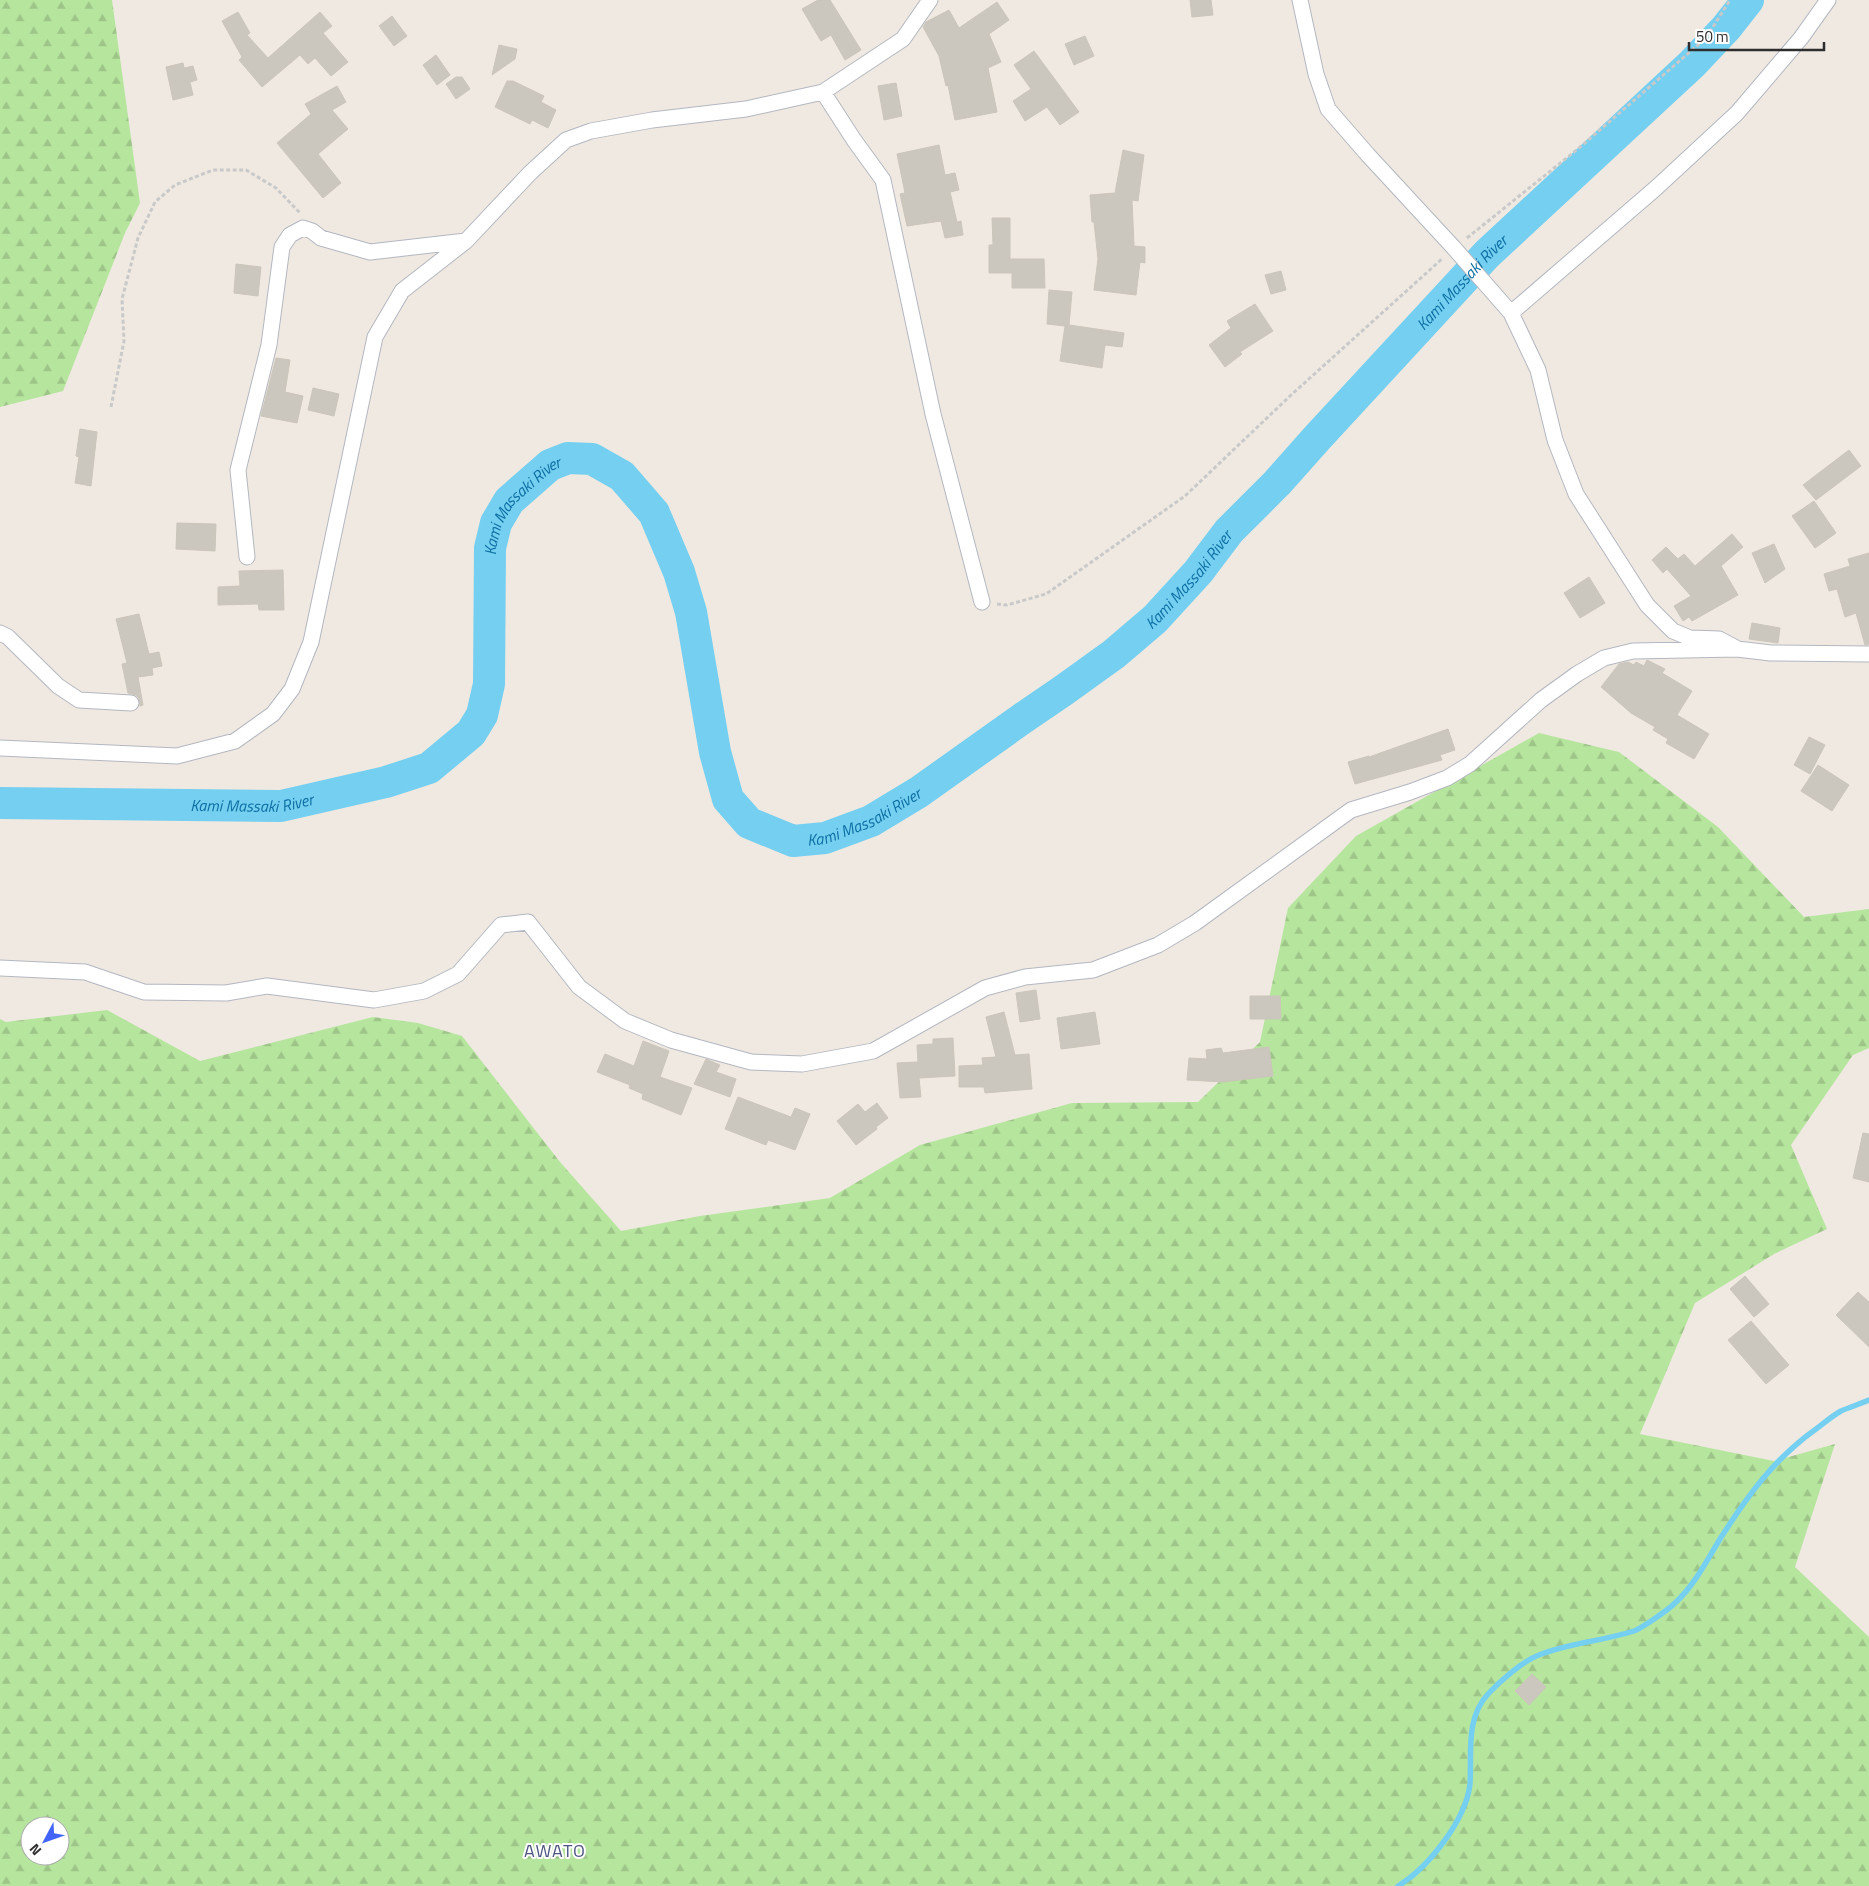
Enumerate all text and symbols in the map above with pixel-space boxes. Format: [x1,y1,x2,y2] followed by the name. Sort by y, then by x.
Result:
[1689,20,1824,52] scale bar
[1696,25,1729,48] text: 50 m
[1411,228,1514,335] water label: Kami Massaki River
[478,449,566,555] water label: Kami Massaki River
[1140,524,1239,635] water label: Kami Massaki River
[806,781,927,852] water label: Kami Massaki River
[190,787,317,818] water label: Kami Massaki River
[20,1816,70,1866] north arrow
[524,1837,586,1864] district label: AWATO
[24,1839,46,1860] text: N

